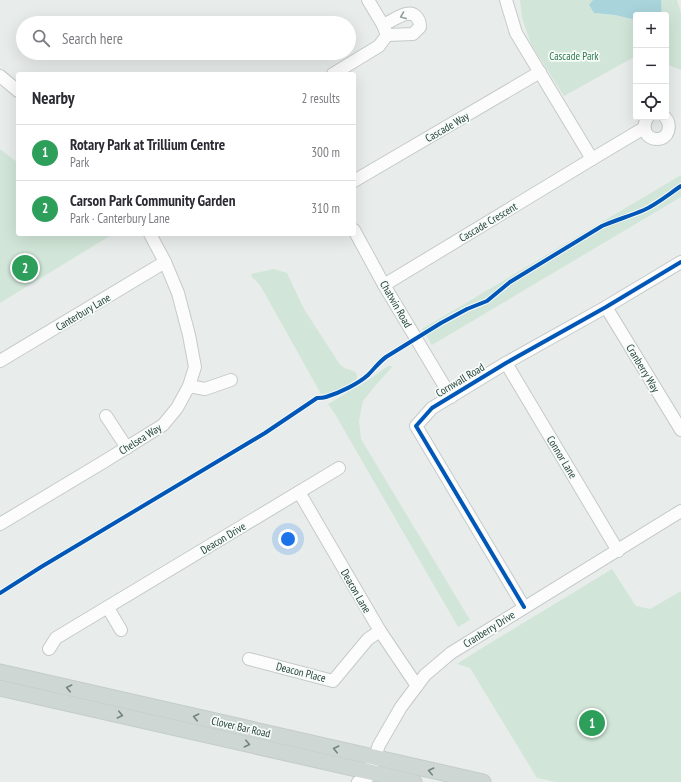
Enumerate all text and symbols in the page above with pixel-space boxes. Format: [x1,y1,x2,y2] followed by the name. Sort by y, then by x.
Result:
[399,12,406,20] one-way arrow
[633,12,669,120] map controls
[633,12,669,48] button: +
[16,16,356,60] search box
[30,27,52,49] icon: search
[62,29,123,48] text: Search here
[633,48,669,84] button: −
[549,49,599,63] park label: Cascade Park
[633,84,669,120] button: locate
[32,87,75,109] text: Nearby
[301,90,340,107] text: 2 results
[423,108,472,145] street label: Cascade Way
[70,135,225,154] text: Rotary Park at Trillium Centre
[42,144,48,161] text: 1
[311,144,340,161] text: 300 m
[70,154,89,171] text: Park
[70,191,235,210] text: Carson Park Community Garden
[456,199,520,245] street label: Cascade Crescent
[42,200,48,217] text: 2
[311,200,340,217] text: 310 m
[70,210,170,227] text: Park · Canterbury Lane
[12,253,38,283] pin: 2
[377,278,415,330] street label: Chatwin Road
[53,290,113,334] street label: Canterbury Lane
[623,341,663,395] street label: Cranberry Way
[433,360,487,400] street label: Cornwall Road
[116,420,165,457] street label: Chelsea Way
[544,433,580,481] street label: Connor Lane
[198,519,249,557] street label: Deacon Drive
[278,529,298,549] your location
[338,566,374,616] street label: Deacon Lane
[460,607,518,650] street label: Cranberry Drive
[275,659,328,685] street label: Deacon Place
[66,684,73,693] one-way arrow
[579,708,605,738] pin: 1
[117,711,123,719] one-way arrow
[193,713,200,722] one-way arrow
[210,713,272,741] street label: Clover Bar Road
[244,739,250,747] one-way arrow
[333,745,340,754] one-way arrow
[428,767,434,775] one-way arrow

